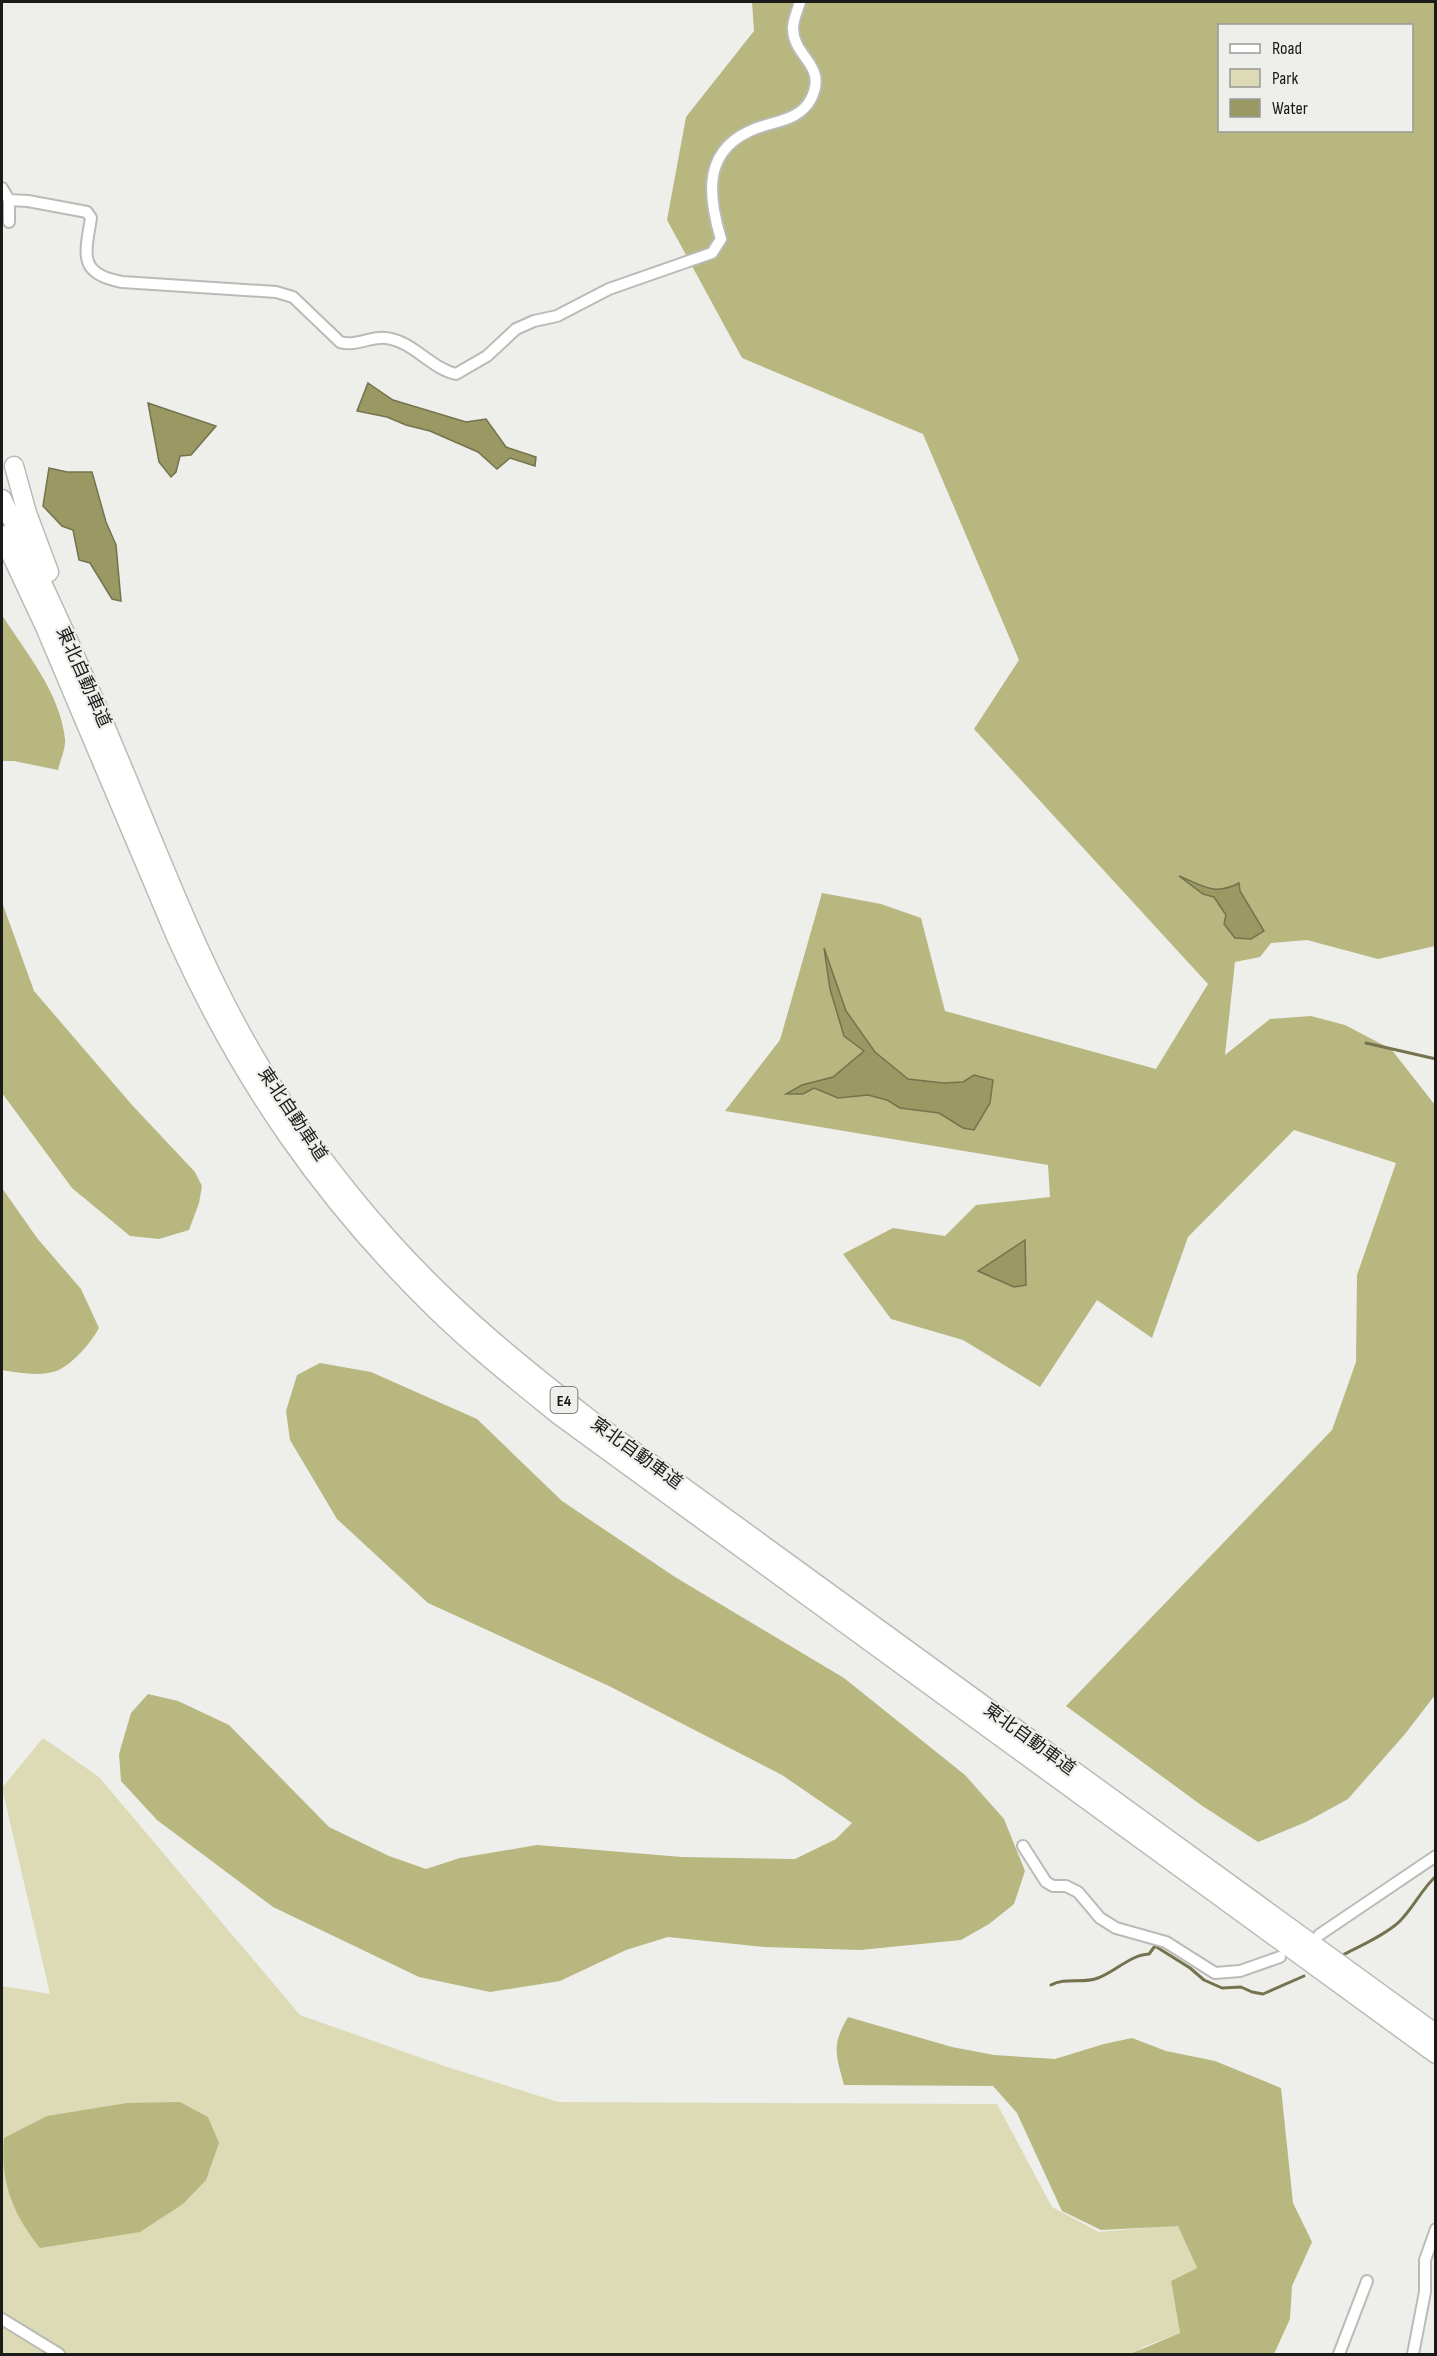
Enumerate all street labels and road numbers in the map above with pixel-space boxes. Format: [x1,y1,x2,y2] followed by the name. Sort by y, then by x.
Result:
[52,624,115,731] street label: 東北自動車道
[254,1064,331,1165] street label: 東北自動車道
[550,1387,578,1413] road number: E4
[587,1413,687,1494] street label: 東北自動車道
[980,1699,1080,1780] street label: 東北自動車道

